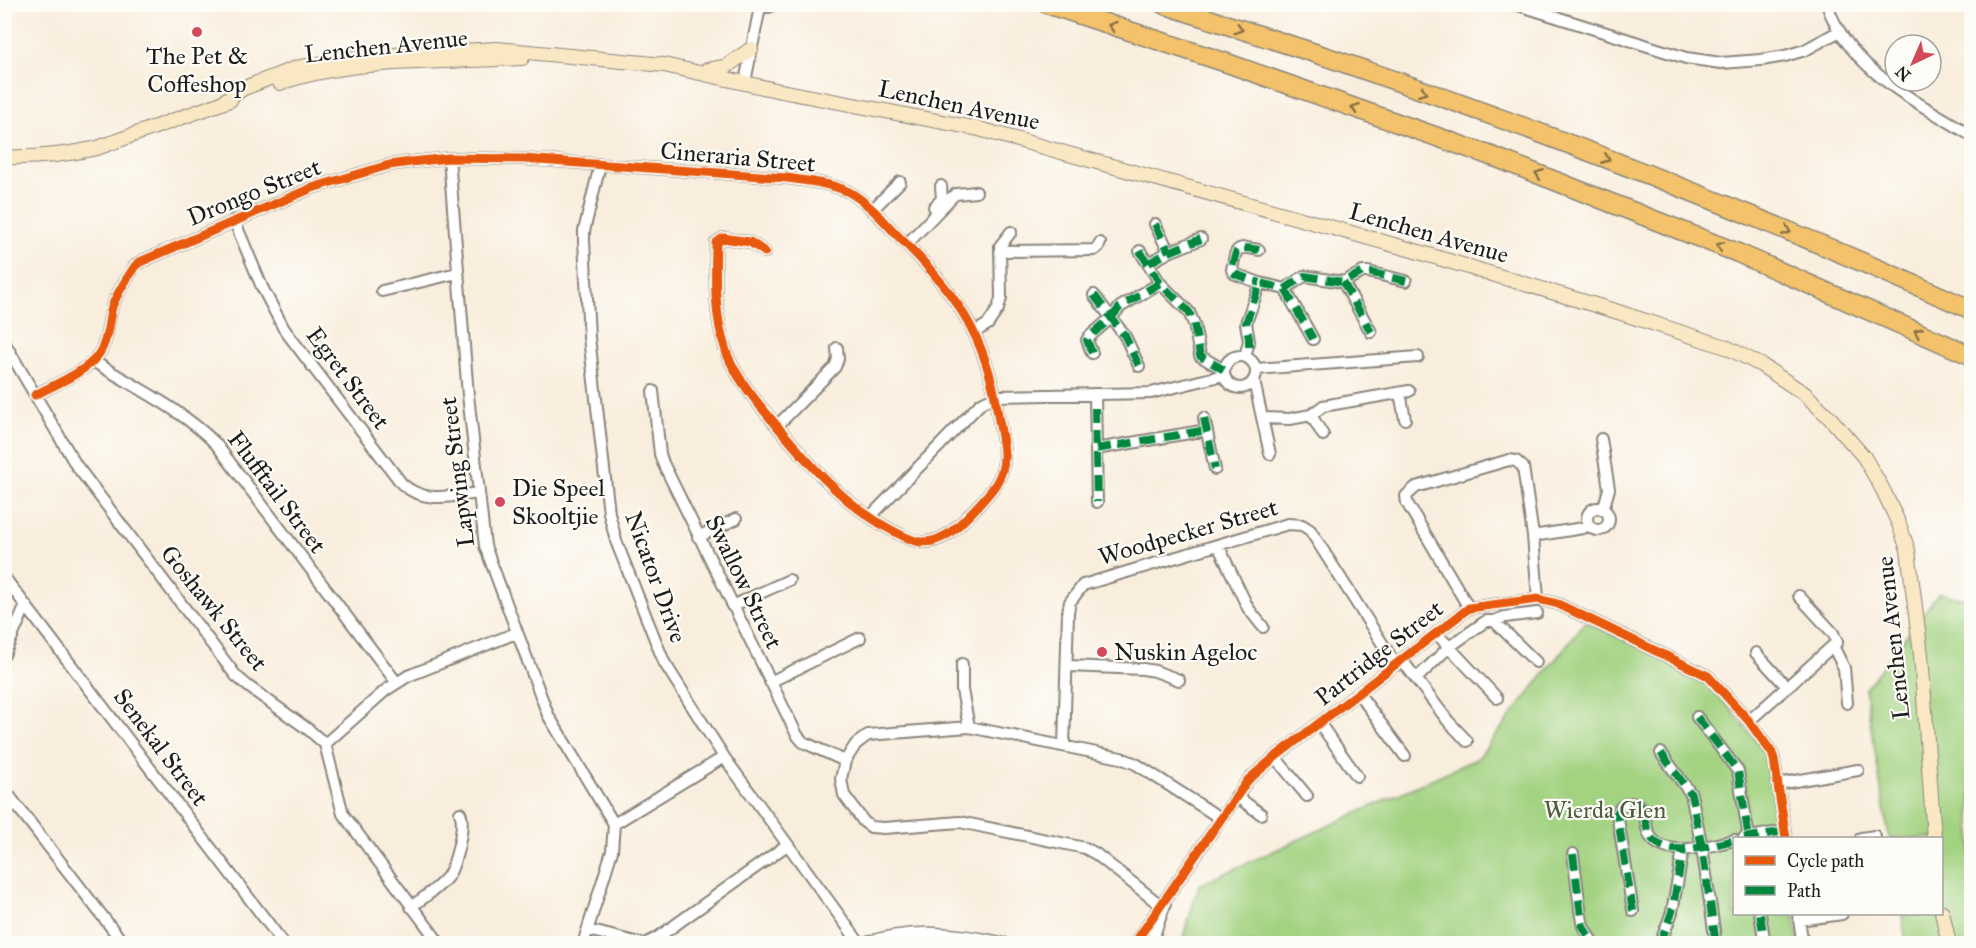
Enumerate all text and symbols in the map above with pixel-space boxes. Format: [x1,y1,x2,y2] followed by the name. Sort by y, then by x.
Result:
[1107,21,1118,33] one-way arrow
[303,22,469,70] street label: Lenchen Avenue
[1233,22,1244,34] one-way arrow
[190,25,204,39] marker: The Pet & Coffeshop
[1883,33,1943,93] north arrow
[146,41,248,99] place label: The Pet & Coffeshop
[1891,62,1914,85] text: N
[876,73,1042,137] street label: Lenchen Avenue
[1417,85,1428,97] one-way arrow
[1350,102,1361,115] one-way arrow
[659,135,817,179] street label: Cineraria Street
[183,151,326,232] street label: Drongo Street
[1600,152,1611,164] one-way arrow
[1534,169,1545,181] one-way arrow
[1346,196,1512,270] street label: Lenchen Avenue
[1781,224,1792,236] one-way arrow
[1715,240,1726,253] one-way arrow
[300,321,397,436] street label: Egret Street
[1913,327,1924,339] one-way arrow
[433,395,481,549] street label: Lapwing Street
[221,425,333,560] street label: Flufftail Street
[512,473,605,531] place label: Die Speel Skooltjie
[1095,492,1282,572] street label: Woodpecker Street
[493,495,507,509] marker: Die Speel Skooltjie
[618,507,694,647] street label: Nicator Drive
[699,510,789,654] street label: Swallow Street
[154,539,274,677] street label: Goshawk Street
[1869,555,1917,721] street label: Lenchen Avenue
[1309,593,1449,712] street label: Partridge Street
[1114,637,1257,667] place label: Nuskin Ageloc
[1095,645,1109,659] marker: Nuskin Ageloc
[107,682,215,812] street label: Senekal Street
[1544,795,1666,825] park label: Wierda Glen
[1733,837,1943,915] legend
[1787,850,1864,872] text: Cycle path
[1787,880,1821,902] text: Path

